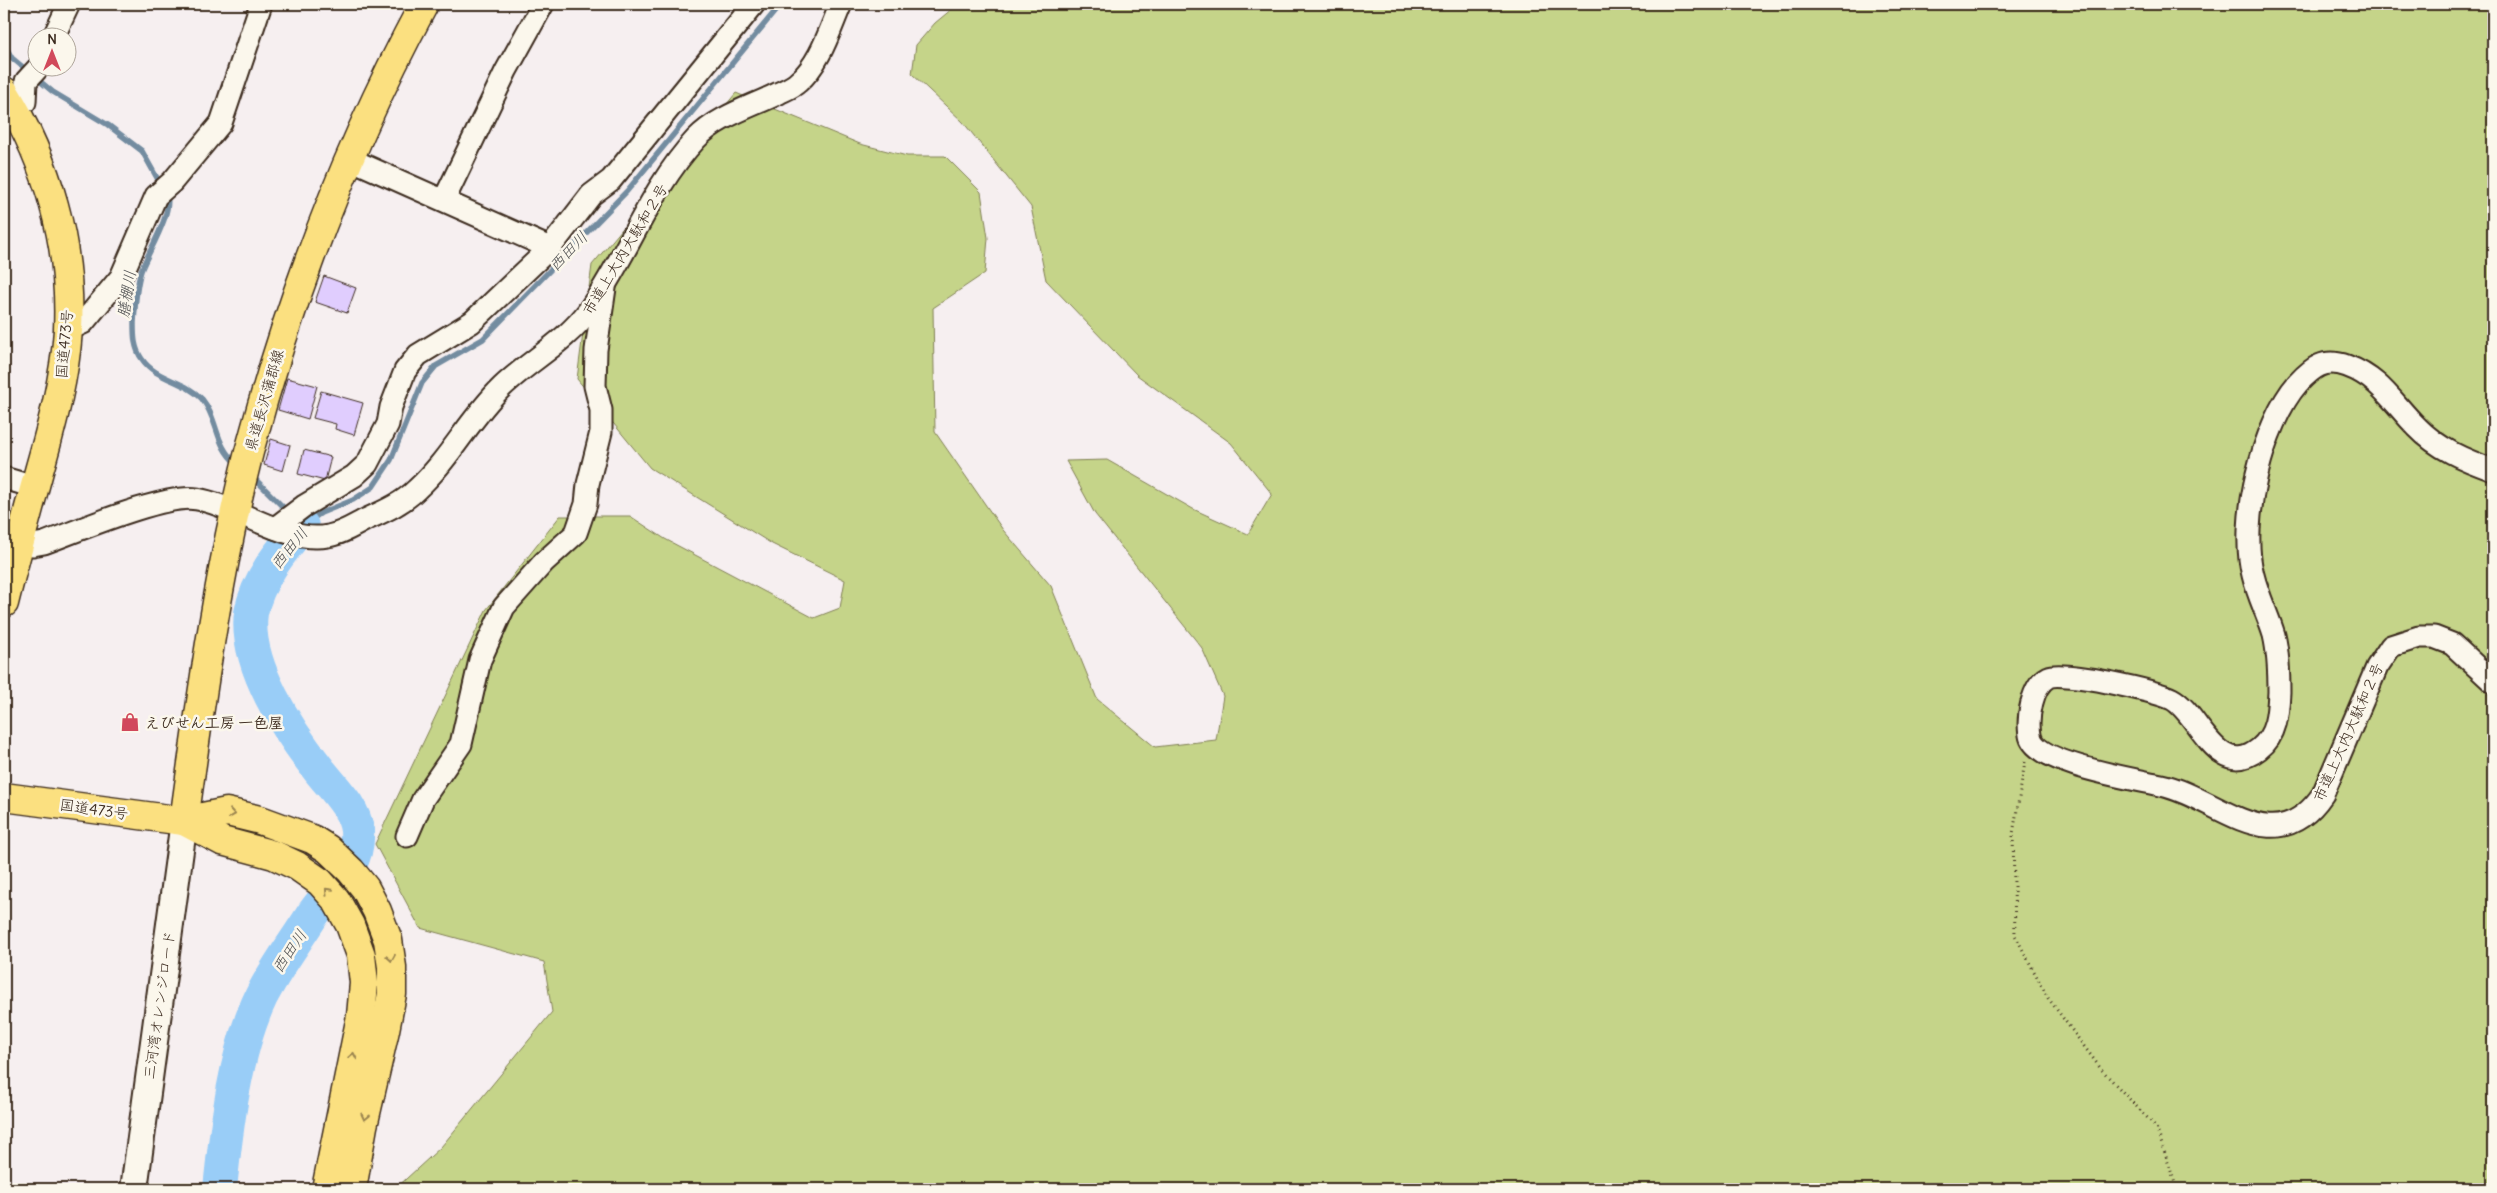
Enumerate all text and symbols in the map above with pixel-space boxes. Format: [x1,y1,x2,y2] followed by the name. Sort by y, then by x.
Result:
[28,28,78,78] north arrow
[47,30,57,48] text: N
[578,180,672,318] street label: 市道上大内大駄和２号
[544,227,592,275] water label: 西田川
[112,269,140,319] water label: 膳棚川
[52,309,76,379] street label: 国道473号
[240,347,288,453] street label: 県道長沢蒲郡線
[266,523,312,573] water label: 西田川
[2309,660,2387,804] street label: 市道上大内大駄和２号
[119,711,141,733] shop icon: えびせん工房 一色屋
[145,713,283,732] place label: えびせん工房 一色屋
[58,795,130,823] street label: 国道473号
[228,808,236,819] one-way arrow
[325,888,334,897] one-way arrow
[267,926,311,976] water label: 西田川
[139,929,179,1081] street label: 三河湾オレンジロード
[385,953,395,962] one-way arrow
[348,1051,358,1060] one-way arrow
[360,1112,371,1121] one-way arrow

